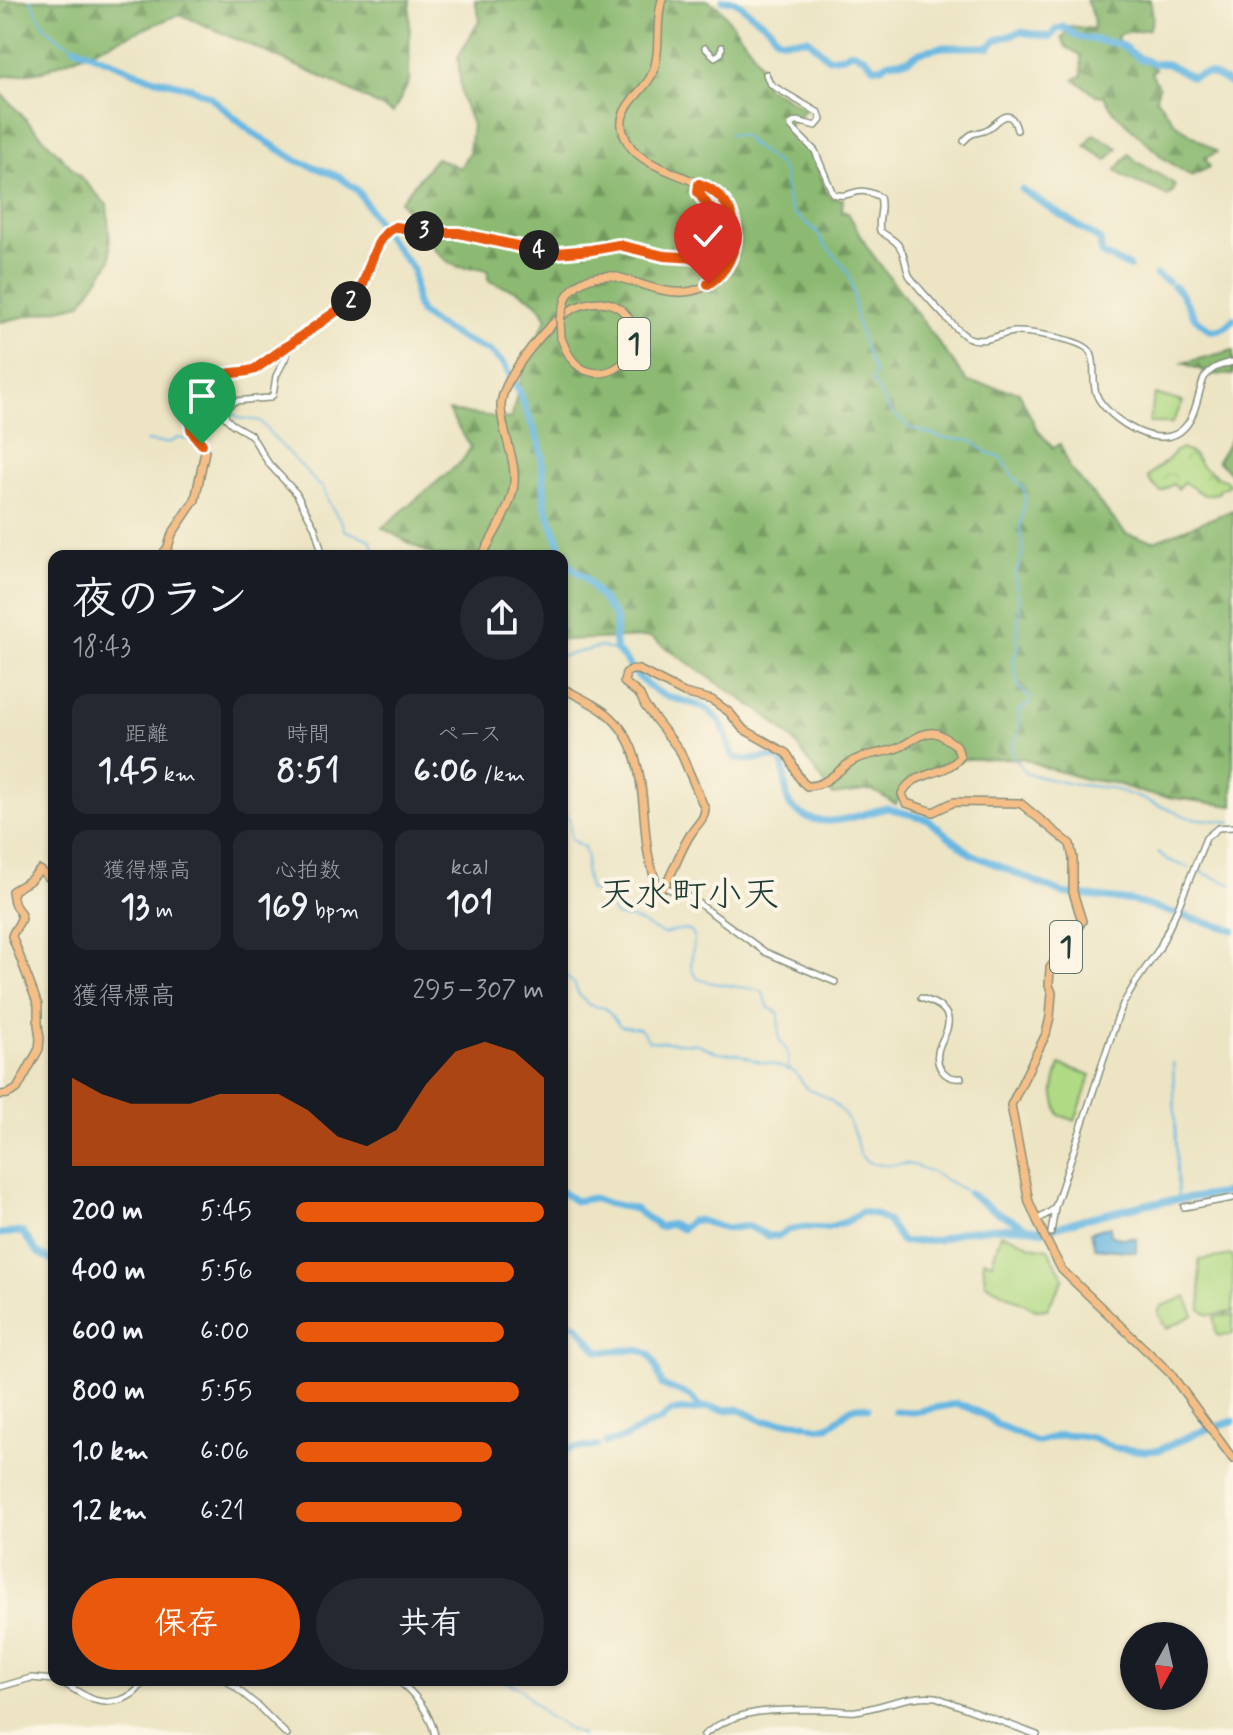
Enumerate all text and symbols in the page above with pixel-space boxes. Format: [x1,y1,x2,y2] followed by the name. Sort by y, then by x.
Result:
[674,202,742,284] pin
[404,211,444,251] pin: 3
[686,214,730,258] icon: check
[419,217,429,245] text: 3
[519,230,559,270] pin: 4
[533,236,545,264] text: 4
[331,281,371,321] pin: 2
[346,287,356,315] text: 2
[618,318,650,370] road number: 1
[168,362,236,444] pin
[180,374,224,418] icon: arrive
[72,572,248,630] text: 夜のラン
[460,576,544,660] button: share
[72,631,131,665] text: 18:43
[125,721,169,749] text: 距離
[286,721,330,749] text: 時間
[437,721,502,749] text: ペース
[98,749,158,794] text: 1.45
[276,749,340,794] text: 8:51
[413,749,478,794] text: 6:06
[158,761,196,789] text: km
[478,761,525,789] text: /km
[451,854,488,882] text: kcal
[103,857,191,885] text: 獲得標高
[275,857,341,885] text: 心拍数
[599,873,779,920] district label: 天水町小天
[445,882,493,927] text: 101
[120,885,150,930] text: 13
[257,885,309,930] text: 169
[150,897,173,925] text: m
[309,897,359,925] text: bpm
[1050,921,1082,973] road number: 1
[412,974,544,1008] text: 295–307 m
[72,980,176,1014] text: 獲得標高
[72,1195,143,1229] text: 200 m
[200,1195,252,1229] text: 5:45
[72,1255,145,1289] text: 400 m
[200,1255,253,1289] text: 5:56
[72,1315,144,1349] text: 600 m
[200,1315,250,1349] text: 6:00
[72,1375,145,1409] text: 800 m
[200,1375,252,1409] text: 5:55
[72,1435,149,1469] text: 1.0 km
[200,1435,249,1469] text: 6:06
[72,1495,147,1529] text: 1.2 km
[200,1495,244,1529] text: 6:21
[72,1578,300,1670] button: 保存
[316,1578,544,1670] button: 共有
[1120,1622,1208,1710] north arrow
[1120,1622,1208,1710] map controls

